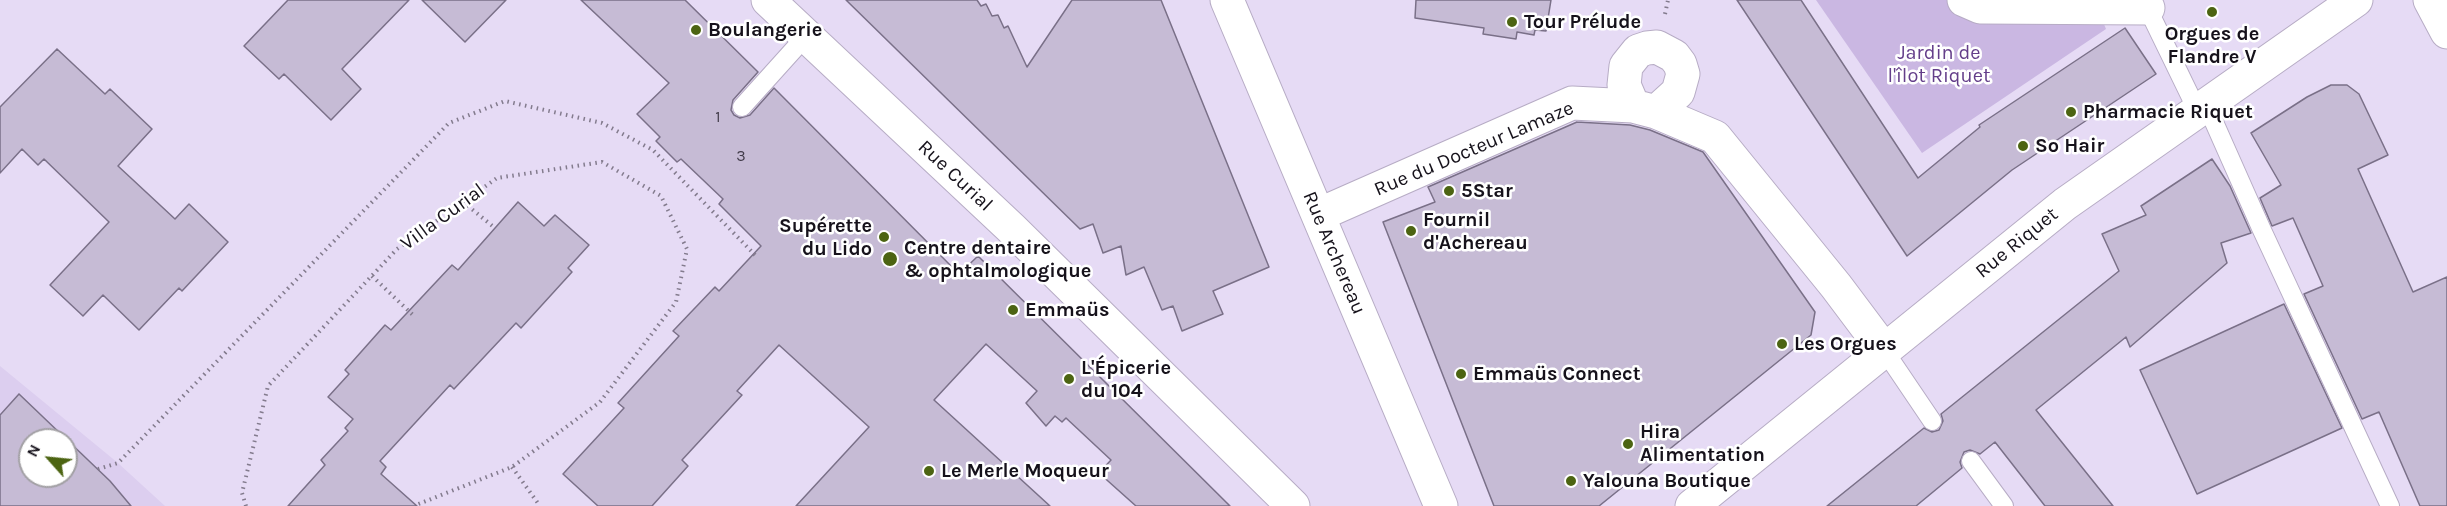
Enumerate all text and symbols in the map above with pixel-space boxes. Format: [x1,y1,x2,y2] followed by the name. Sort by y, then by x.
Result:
[2205,5,2219,19] marker: Orgues de Flandre V
[1524,10,1641,34] place label: Tour Prélude
[1505,15,1519,29] marker: Tour Prélude
[708,18,822,42] place label: Boulangerie
[2165,22,2259,69] place label: Orgues de Flandre V
[689,23,703,37] marker: Boulangerie
[1888,41,1990,88] park label: Jardin de l'îlot Riquet
[1371,96,1577,202] street label: Rue du Docteur Lamaze
[2083,100,2253,124] place label: Pharmacie Riquet
[2064,105,2078,119] marker: Pharmacie Riquet
[715,107,721,127] house number: 1
[2035,134,2104,158] place label: So Hair
[913,135,997,217] street label: Rue Curial
[2016,139,2030,153] marker: So Hair
[736,146,746,166] house number: 3
[396,178,490,256] street label: Villa Curial
[1461,179,1513,203] place label: 5Star
[1442,184,1456,198] marker: 5Star
[1297,188,1371,318] street label: Rue Archereau
[1971,202,2063,284] street label: Rue Riquet
[1423,208,1528,255] place label: Fournil d'Achereau
[779,214,872,261] place label: Supérette du Lido
[1404,224,1418,238] marker: Fournil d'Achereau
[877,230,891,244] marker: Supérette du Lido
[904,236,1091,283] place label: Centre dentaire & ophtalmologique
[881,250,899,268] marker: Centre dentaire & ophtalmologique
[1025,298,1109,322] place label: Emmaüs
[1006,303,1020,317] marker: Emmaüs
[1794,332,1897,356] place label: Les Orgues
[1775,337,1789,351] marker: Les Orgues
[1081,356,1171,403] place label: L'Épicerie du 104
[1473,362,1641,386] place label: Emmaüs Connect
[1454,367,1468,381] marker: Emmaüs Connect
[1062,372,1076,386] marker: L'Épicerie du 104
[1640,420,1765,467] place label: Hira Alimentation
[18,428,78,488] north arrow
[1621,437,1635,451] marker: Hira Alimentation
[22,441,44,460] text: N
[941,459,1109,483] place label: Le Merle Moqueur
[922,464,936,478] marker: Le Merle Moqueur
[1583,469,1751,493] place label: Yalouna Boutique
[1564,474,1578,488] marker: Yalouna Boutique

